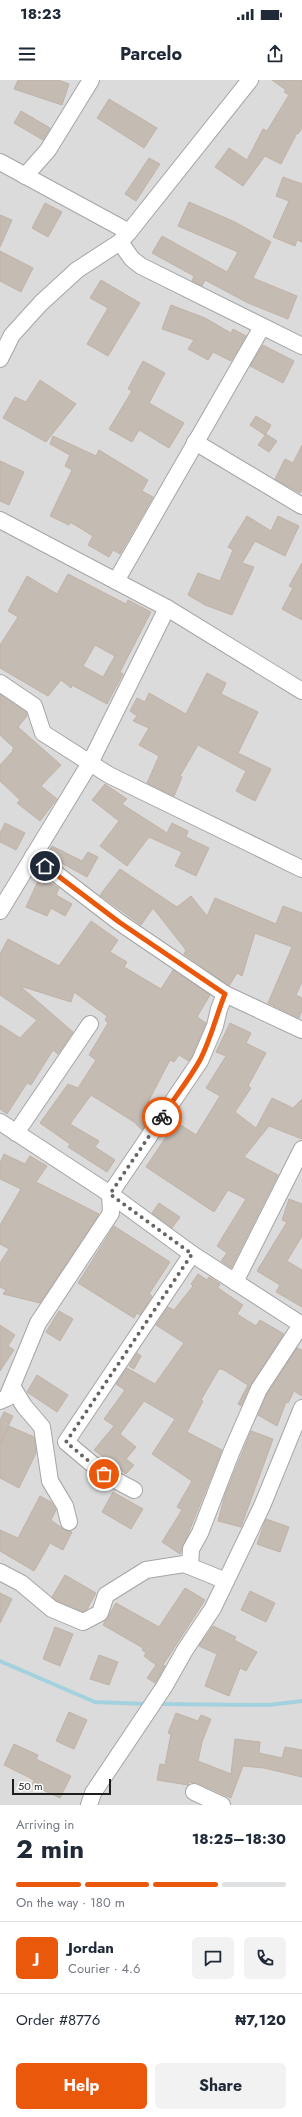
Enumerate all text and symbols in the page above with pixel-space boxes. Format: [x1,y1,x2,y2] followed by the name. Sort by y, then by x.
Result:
[20,3,61,25] text: 18:23
[120,41,182,67] text: Parcelo
[16,43,38,65] icon: menu
[264,43,286,65] icon: share
[28,849,62,883] pin
[34,855,56,877] icon: home
[142,1097,182,1137] courier
[151,1106,173,1128] icon: bike
[87,1457,121,1491] pin
[93,1463,115,1485] icon: bag
[12,1777,111,1796] scale bar
[18,1778,43,1794] text: 50 m
[16,1815,74,1834] text: Arriving in
[192,1828,286,1850] text: 18:25–18:30
[16,1830,84,1868] text: 2 min
[16,1893,125,1912] text: On the way · 180 m
[68,1937,114,1959] text: Jordan
[192,1937,234,1979] button: chat
[244,1937,286,1979] button: phone
[35,1947,39,1969] text: J
[68,1959,141,1978] text: Courier · 4.6
[16,2009,100,2031] text: Order #8776
[235,2009,286,2031] text: ₦7,120
[16,2063,147,2109] button: Help
[155,2063,286,2109] button: Share

